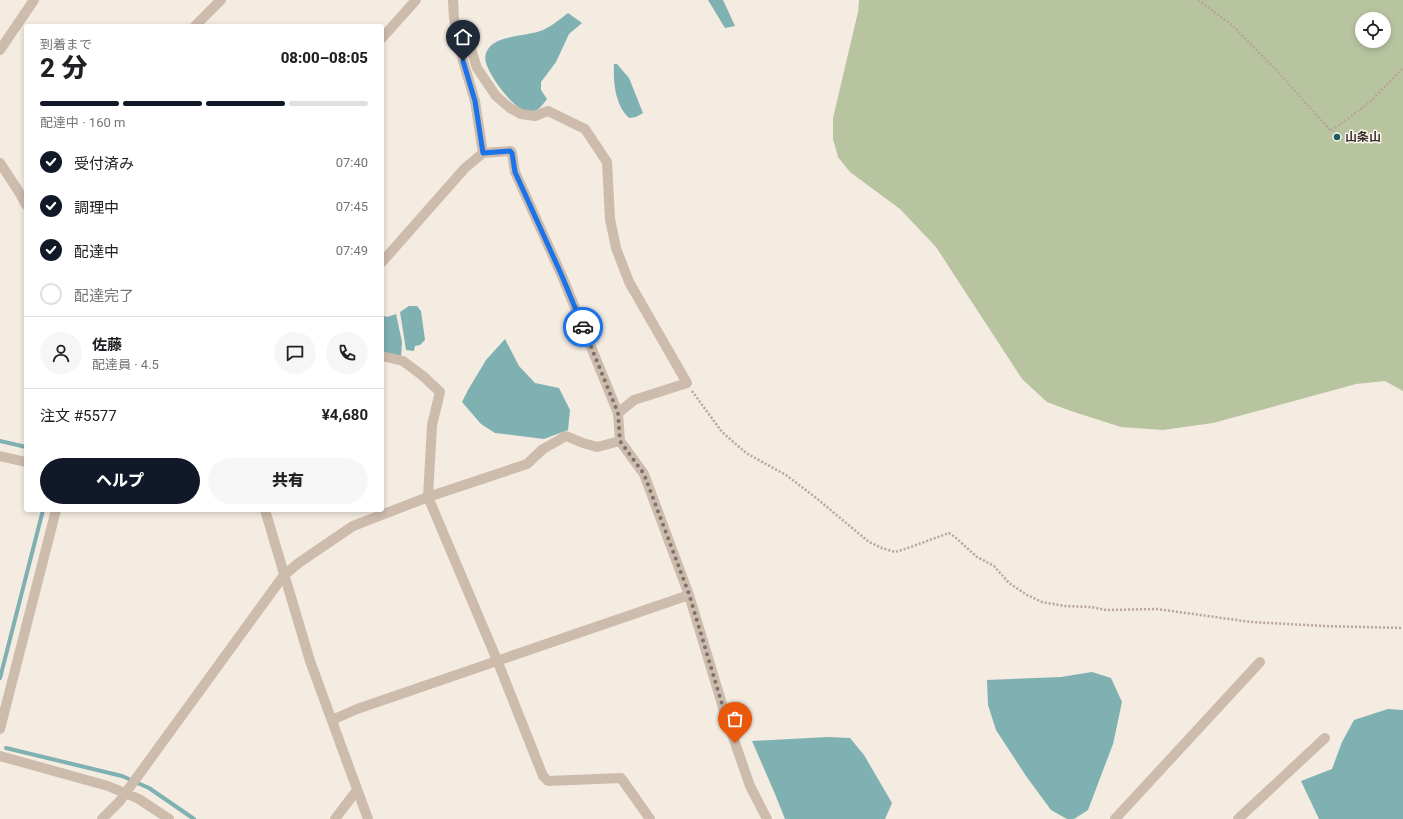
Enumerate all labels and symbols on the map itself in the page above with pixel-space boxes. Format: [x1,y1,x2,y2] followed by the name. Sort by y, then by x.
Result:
[446,20,480,61] pin
[1345,130,1381,144] place label: 山条山
[1332,132,1342,142] marker: 山条山
[563,307,603,347] courier
[718,702,752,743] pin

